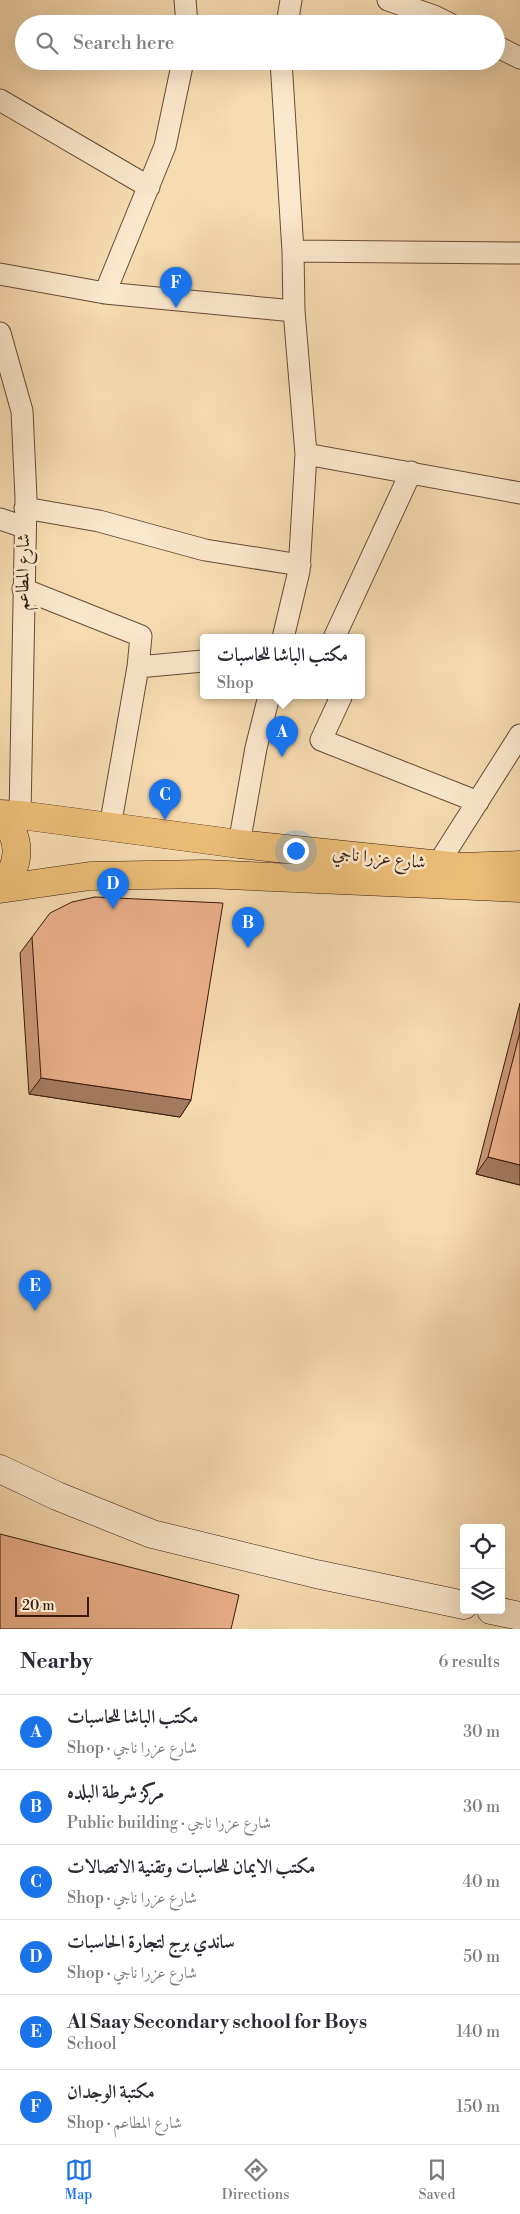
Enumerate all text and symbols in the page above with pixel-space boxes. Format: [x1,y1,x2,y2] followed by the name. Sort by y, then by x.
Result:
[15,15,505,70] search box
[33,29,61,57] icon: search
[73,31,174,55] text: Search here
[160,267,192,308] pin: F
[11,533,40,611] street label: شارع المطاعم
[200,634,365,699] popup
[217,643,348,667] text: مكتب الباشا للحاسبات
[217,673,254,693] text: Shop
[266,716,298,757] pin: A
[149,779,181,820] pin: C
[283,838,309,864] your location
[331,842,427,877] street label: شارع عزرا ناجي
[97,868,129,909] pin: D
[232,907,264,948] pin: B
[19,1270,51,1311] pin: E
[460,1524,505,1614] map controls
[460,1524,505,1569] button: locate
[460,1569,505,1614] button: layers
[15,1594,89,1617] scale bar
[22,1597,54,1615] text: 20 m
[20,1649,93,1675] text: Nearby
[439,1652,500,1672] text: 6 results
[67,1705,198,1729] text: مكتب الباشا للحاسبات
[30,1722,42,1742] text: A
[463,1722,500,1742] text: 30 m
[67,1738,197,1758] text: Shop · شارع عزرا ناجي
[67,1780,164,1804] text: مركز شرطة البلده
[30,1797,42,1817] text: B
[463,1797,500,1817] text: 30 m
[67,1813,271,1833] text: Public building · شارع عزرا ناجي
[67,1855,315,1879] text: مكتب الايمان للحاسبات وتقنية الاتصالات
[30,1872,42,1892] text: C
[463,1872,500,1892] text: 40 m
[67,1888,197,1908] text: Shop · شارع عزرا ناجي
[67,1930,235,1954] text: ساندي برج لتجارة الحاسبات
[30,1947,42,1967] text: D
[463,1947,500,1967] text: 50 m
[67,1963,197,1983] text: Shop · شارع عزرا ناجي
[67,2010,367,2034] text: Al Saay Secondary school for Boys
[30,2022,42,2042] text: E
[456,2022,500,2042] text: 140 m
[67,2034,116,2054] text: School
[67,2080,155,2104] text: مكتبة الوجدان
[30,2097,42,2117] text: F
[456,2097,500,2117] text: 150 m
[67,2113,182,2133] text: Shop · شارع المطاعم
[65,2156,93,2204] tab: Map
[222,2156,289,2204] tab: Directions
[419,2156,455,2204] tab: Saved

